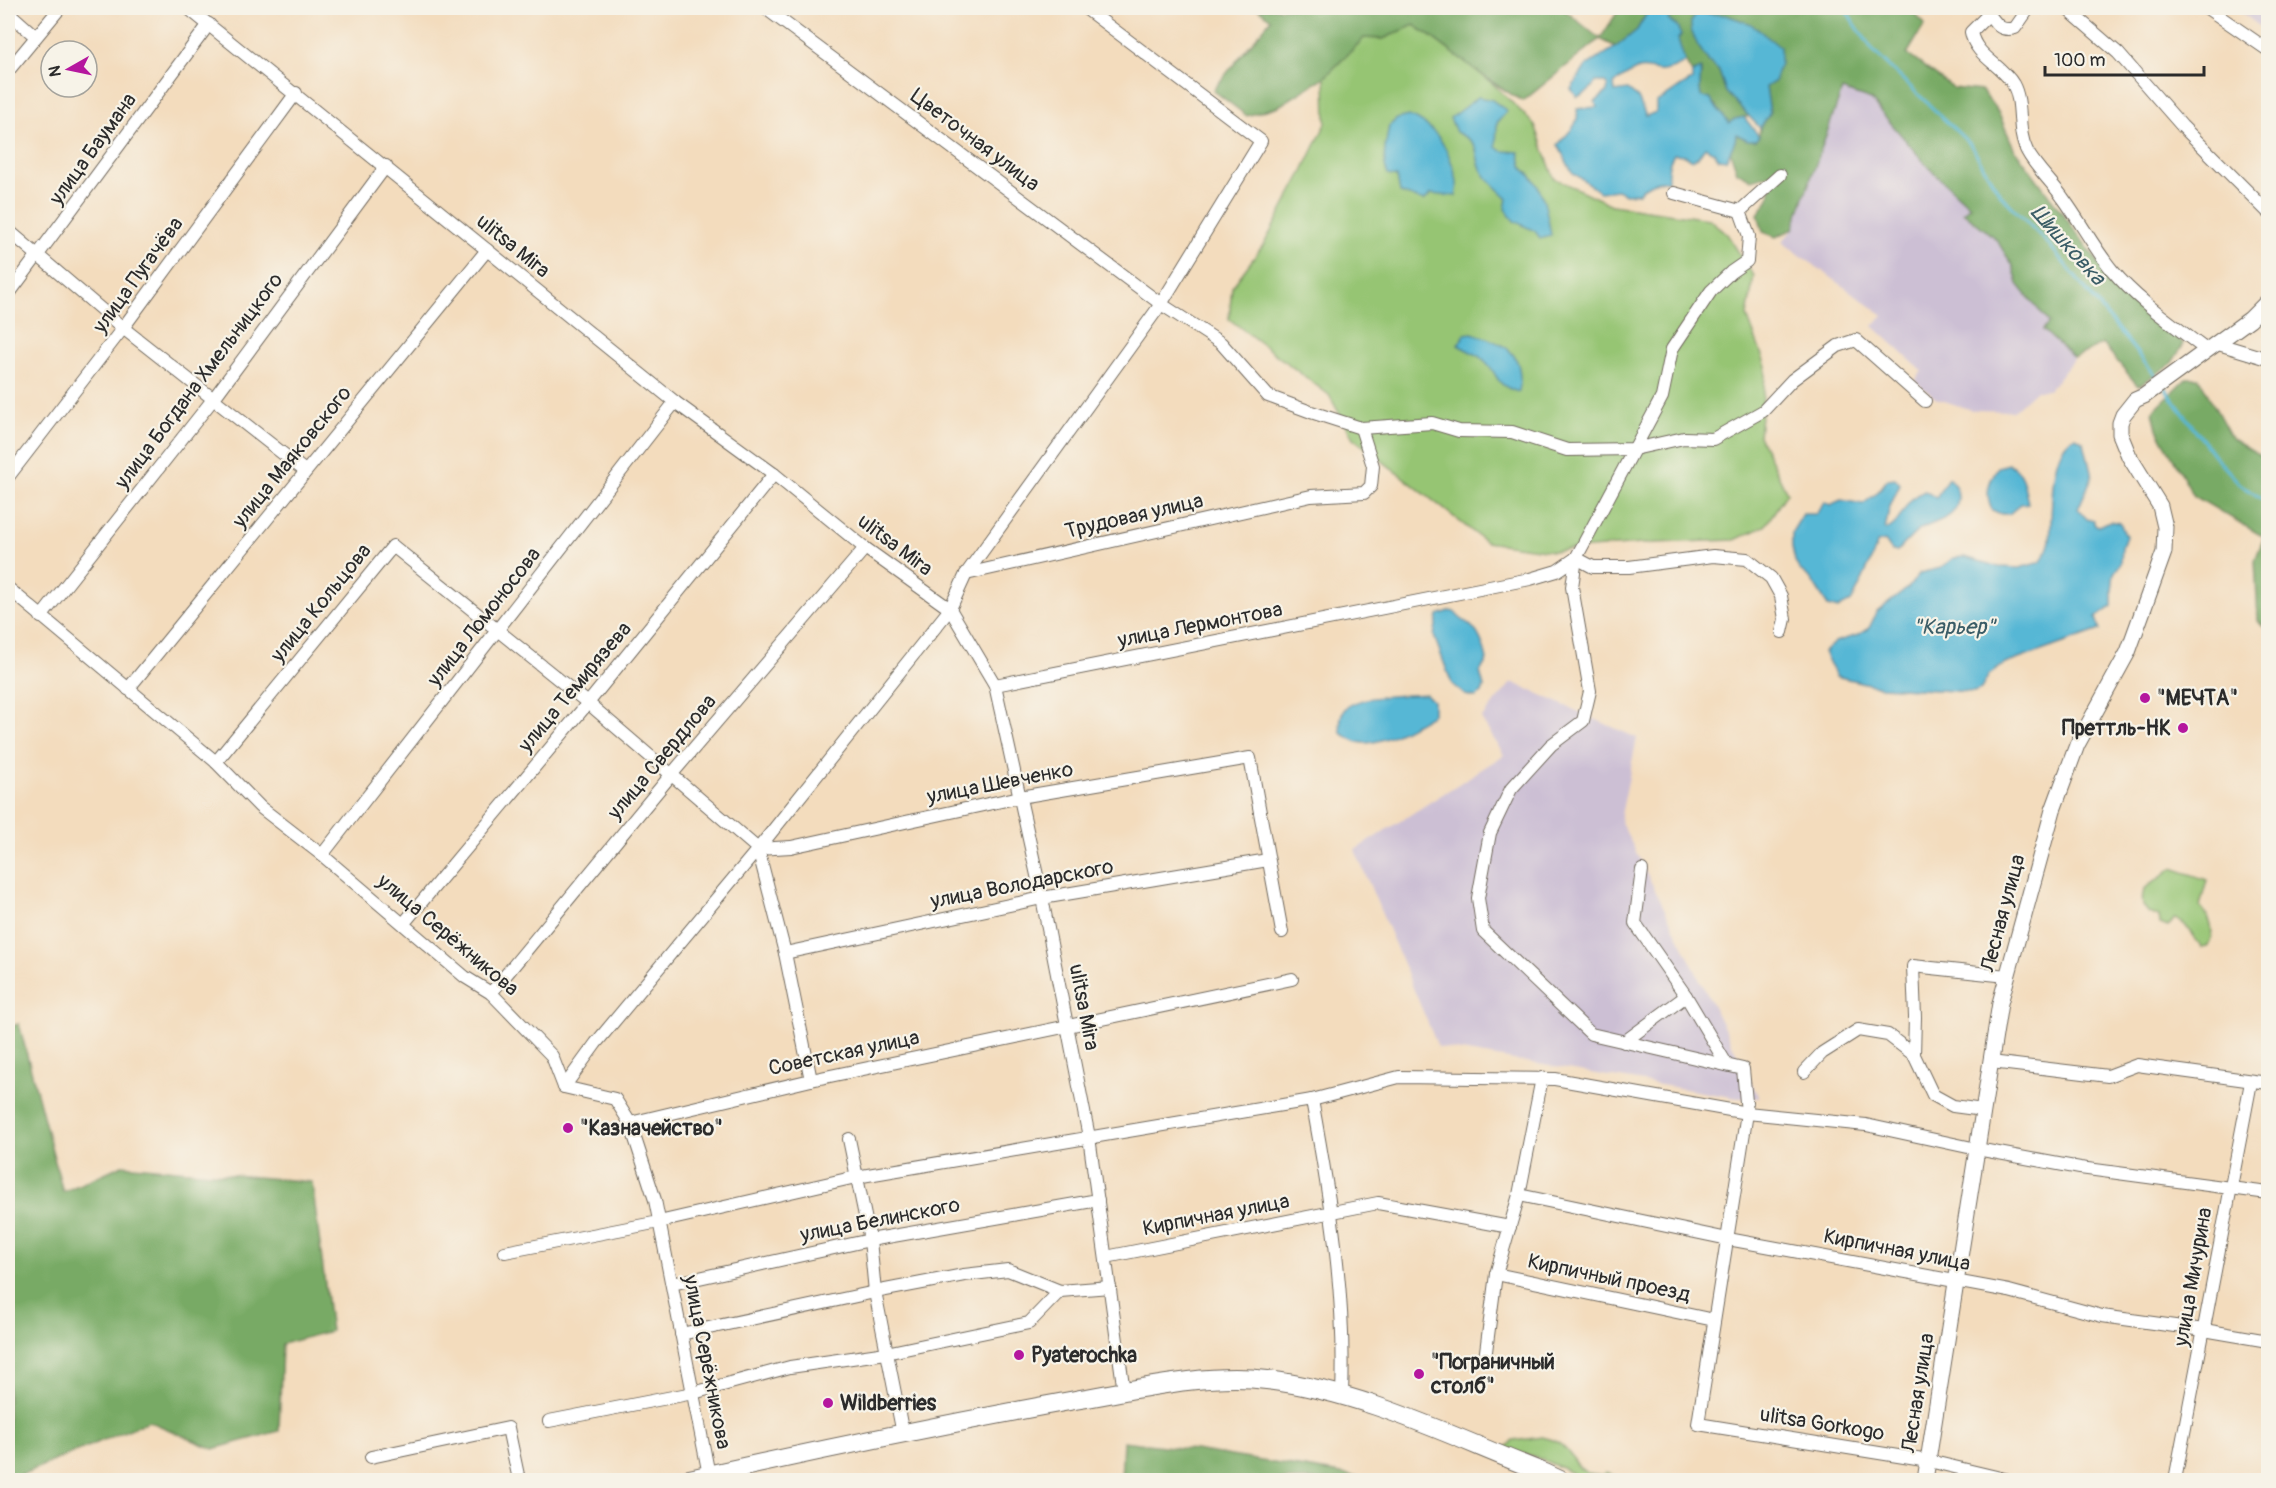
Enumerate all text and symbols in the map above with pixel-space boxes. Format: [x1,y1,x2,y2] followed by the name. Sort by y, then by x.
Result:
[39,39,99,99] north arrow
[2045,39,2204,77] scale bar
[2054,49,2106,72] text: 100 m
[44,64,66,78] text: N
[905,83,1045,197] street label: Цветочная улица
[43,88,143,211] street label: улица Баумана
[2024,199,2113,292] water label: Шишковка
[470,208,556,284] street label: ulitsa Mira
[86,211,189,339] street label: улица Пугачёва
[108,267,289,495] street label: улица Богдана Хмельницкого
[226,380,358,534] street label: улица Маяковского
[1062,487,1206,545] street label: Трудовая улица
[852,508,938,582] street label: ulitsa Mira
[264,538,377,669] street label: улица Кольцова
[421,542,547,693] street label: улица Ломоносова
[1114,596,1285,654] street label: улица Лермонтова
[1913,613,1997,641] water label: "Карьер"
[512,616,638,759] street label: улица Темирязева
[2157,685,2238,712] place label: "МЕЧТА"
[601,689,722,826] street label: улица Свердлова
[2138,691,2152,705] marker: "МЕЧТА"
[2062,715,2171,742] place label: Преттль-НК
[2176,721,2190,735] marker: Преттль-НК
[924,756,1075,811] street label: улица Шевченко
[1974,851,2032,976] street label: Лесная улица
[927,853,1116,915] street label: улица Володарского
[371,867,524,1002] street label: улица Серёжникова
[1062,961,1106,1053] street label: ulitsa Mira
[766,1024,922,1082] street label: Советская улица
[580,1115,723,1142] place label: "Казначейство"
[561,1121,575,1135] marker: "Казначейство"
[1140,1188,1292,1242] street label: Кирпичная улица
[797,1191,962,1249] street label: улица Белинского
[2167,1206,2218,1349] street label: улица Мичурина
[1821,1223,1973,1277] street label: Кирпичная улица
[1525,1248,1693,1308] street label: Кирпичный проезд
[677,1272,737,1451] street label: улица Серёжникова
[1895,1331,1941,1456] street label: Лесная улица
[1031,1342,1137,1369] place label: Pyaterochka
[1012,1348,1026,1362] marker: Pyaterochka
[1430,1349,1555,1400] place label: "Пограничный столб"
[1412,1367,1426,1381] marker: "Пограничный столб"
[840,1390,937,1417] place label: Wildberries
[821,1396,835,1410] marker: Wildberries
[1758,1401,1886,1447] street label: ulitsa Gorkogo

